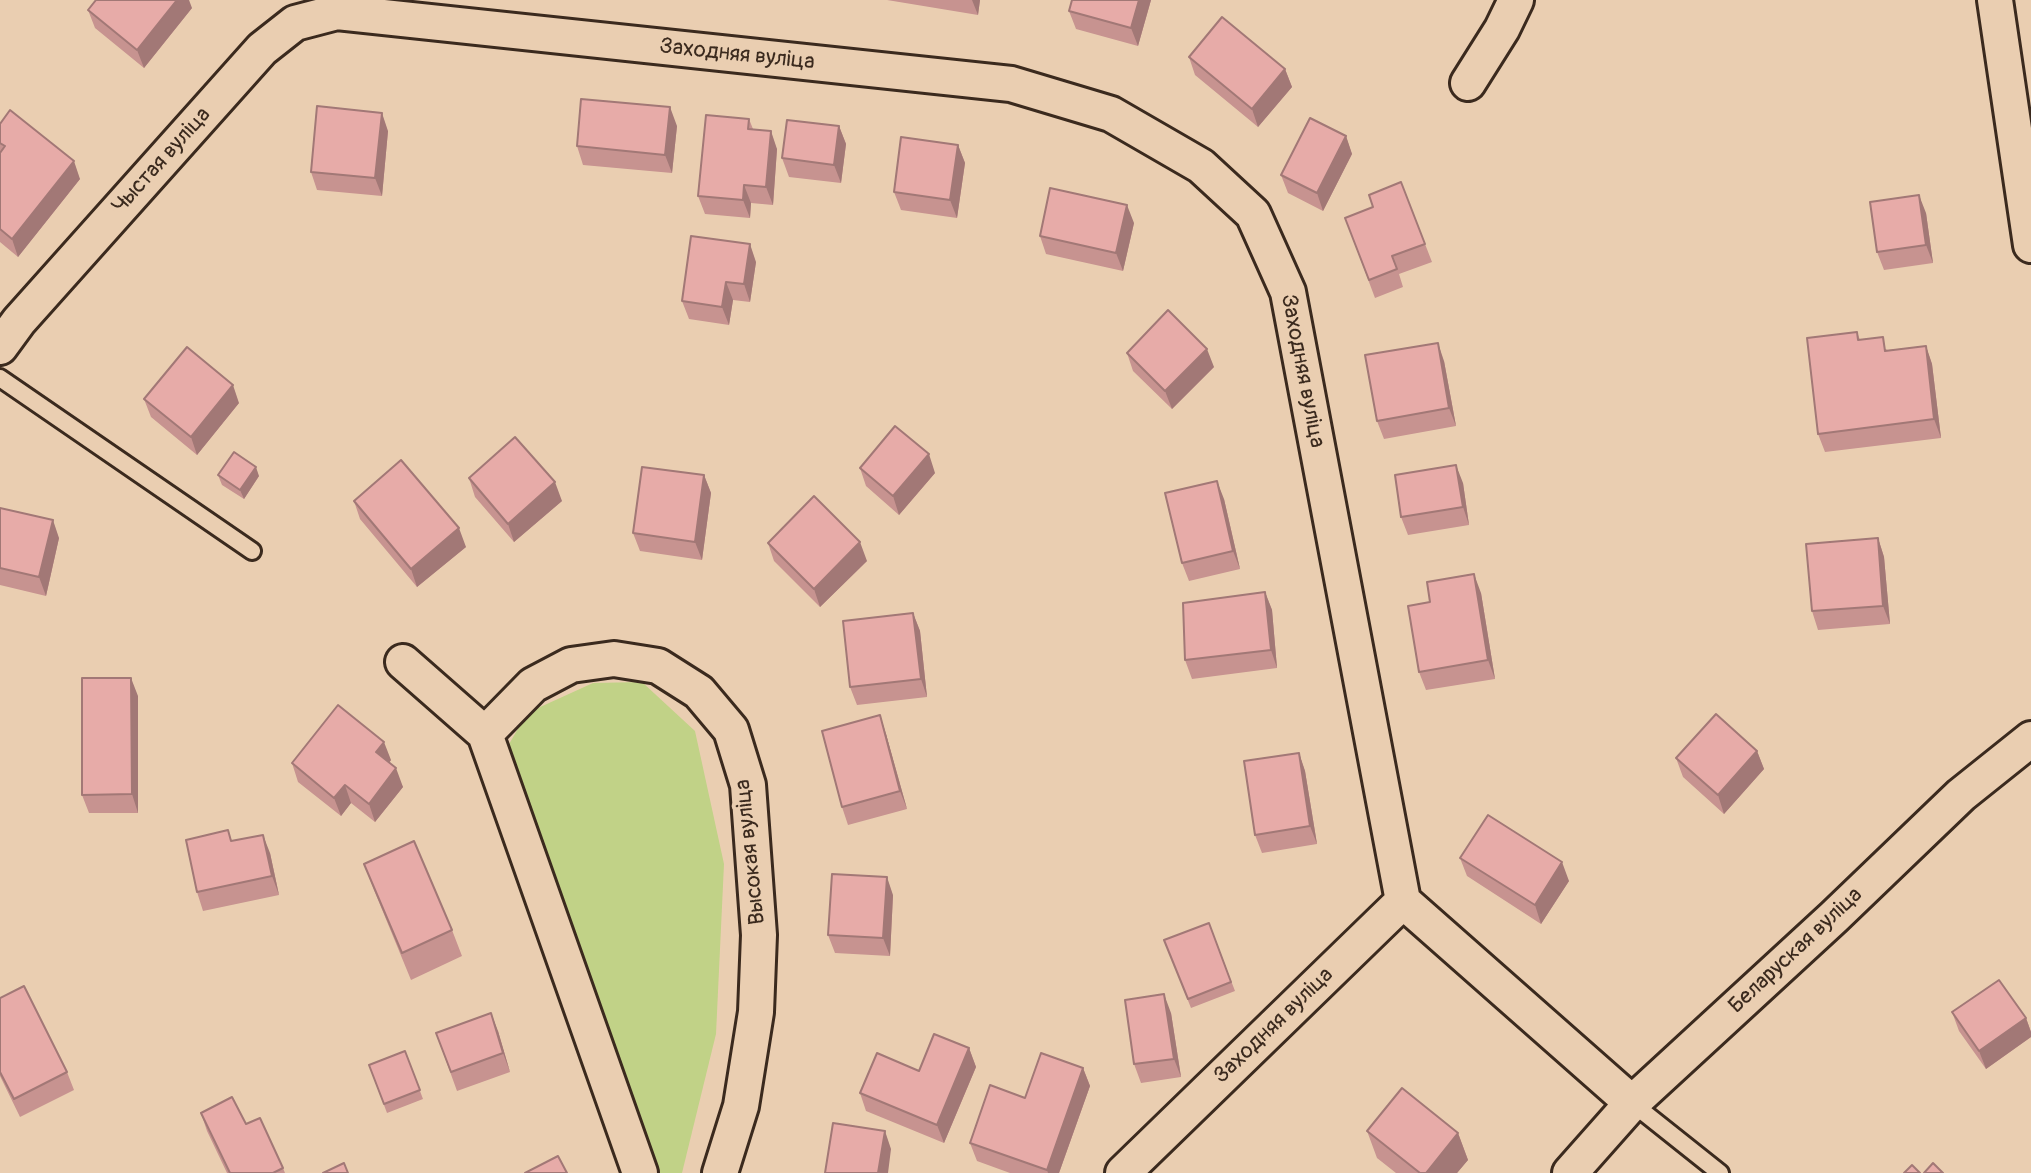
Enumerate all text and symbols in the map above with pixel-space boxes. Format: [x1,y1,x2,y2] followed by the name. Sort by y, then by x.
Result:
[658,34,816,76] street label: Заходняя вуліца
[107,102,217,220] street label: Чыстая вуліца
[1274,292,1330,450] street label: Заходняя вуліца
[730,778,772,926] street label: Высокая вуліца
[1724,882,1868,1020] street label: Беларуская вуліца
[1209,962,1339,1090] street label: Заходняя вуліца

